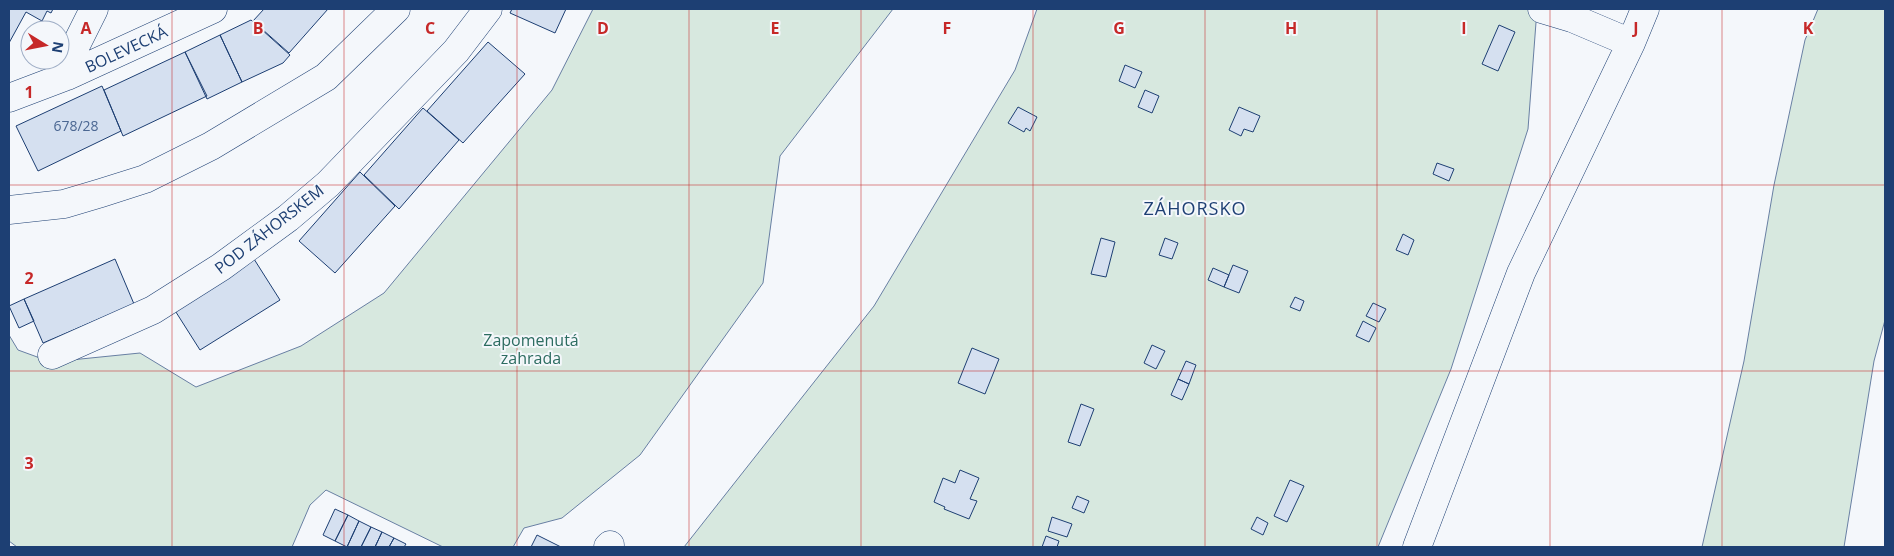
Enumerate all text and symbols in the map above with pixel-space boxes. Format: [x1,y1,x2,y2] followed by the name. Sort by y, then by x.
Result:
[80,17,92,39] text: A
[253,17,263,39] text: B
[425,17,435,39] text: C
[597,17,609,39] text: D
[771,17,780,39] text: E
[943,17,951,39] text: F
[1113,17,1125,39] text: G
[1285,17,1297,39] text: H
[1461,17,1467,39] text: I
[1631,17,1639,39] text: J
[1803,17,1814,39] text: K
[20,20,70,70] north arrow
[81,20,172,78] street label: BOLEVECKÁ
[48,40,69,55] text: N
[24,81,34,103] text: 1
[53,116,99,135] house number: 678/28
[210,179,328,279] street label: POD ZÁHORSKEM
[1144,196,1246,220] district label: ZÁHORSKO
[24,267,34,289] text: 2
[483,329,579,369] park label: Zapomenutá zahrada
[24,452,34,474] text: 3

